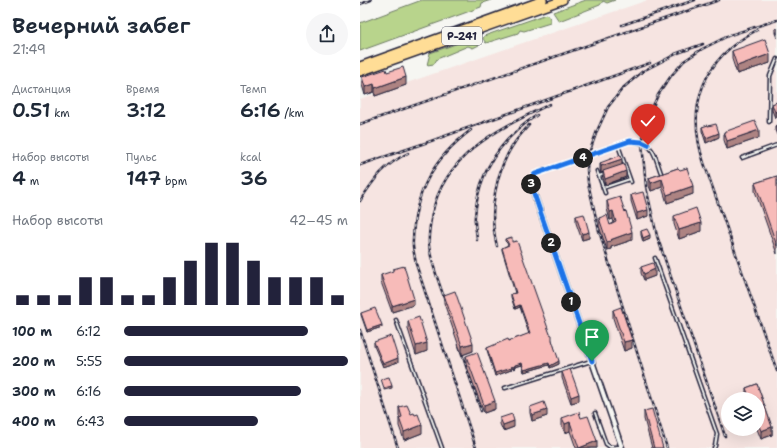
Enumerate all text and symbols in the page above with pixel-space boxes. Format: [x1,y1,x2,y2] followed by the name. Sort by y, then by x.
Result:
[12,11,190,40] text: Вечерний забег
[306,13,348,55] button: share
[442,27,482,45] road number: Р-241
[12,41,46,58] text: 21:49
[12,82,71,97] text: Дистанция
[126,82,160,97] text: Время
[240,82,267,97] text: Темп
[12,97,51,123] text: 0.51
[126,97,166,123] text: 3:12
[240,97,281,123] text: 6:16
[631,104,665,145] pin
[51,106,70,121] text: km
[281,106,304,121] text: /km
[637,110,659,132] icon: check
[573,148,593,168] pin: 4
[12,150,89,165] text: Набор высоты
[126,150,157,165] text: Пульс
[240,150,261,165] text: kcal
[579,150,587,165] text: 4
[12,165,26,191] text: 4
[126,165,161,191] text: 147
[240,165,268,191] text: 36
[26,174,39,189] text: m
[161,174,187,189] text: bpm
[521,174,541,194] pin: 3
[527,176,535,191] text: 3
[12,212,103,229] text: Набор высоты
[289,212,348,229] text: 42–45 m
[541,233,561,253] pin: 2
[547,235,555,250] text: 2
[561,292,581,312] pin: 1
[568,294,574,309] text: 1
[575,320,609,361] pin
[12,323,52,340] text: 100 m
[76,323,101,340] text: 6:12
[581,326,603,348] icon: arrive
[12,353,55,370] text: 200 m
[76,353,102,370] text: 5:55
[12,383,56,400] text: 300 m
[76,383,101,400] text: 6:16
[721,392,765,436] map controls
[721,392,765,436] button: layers
[12,413,56,430] text: 400 m
[76,413,105,430] text: 6:43

